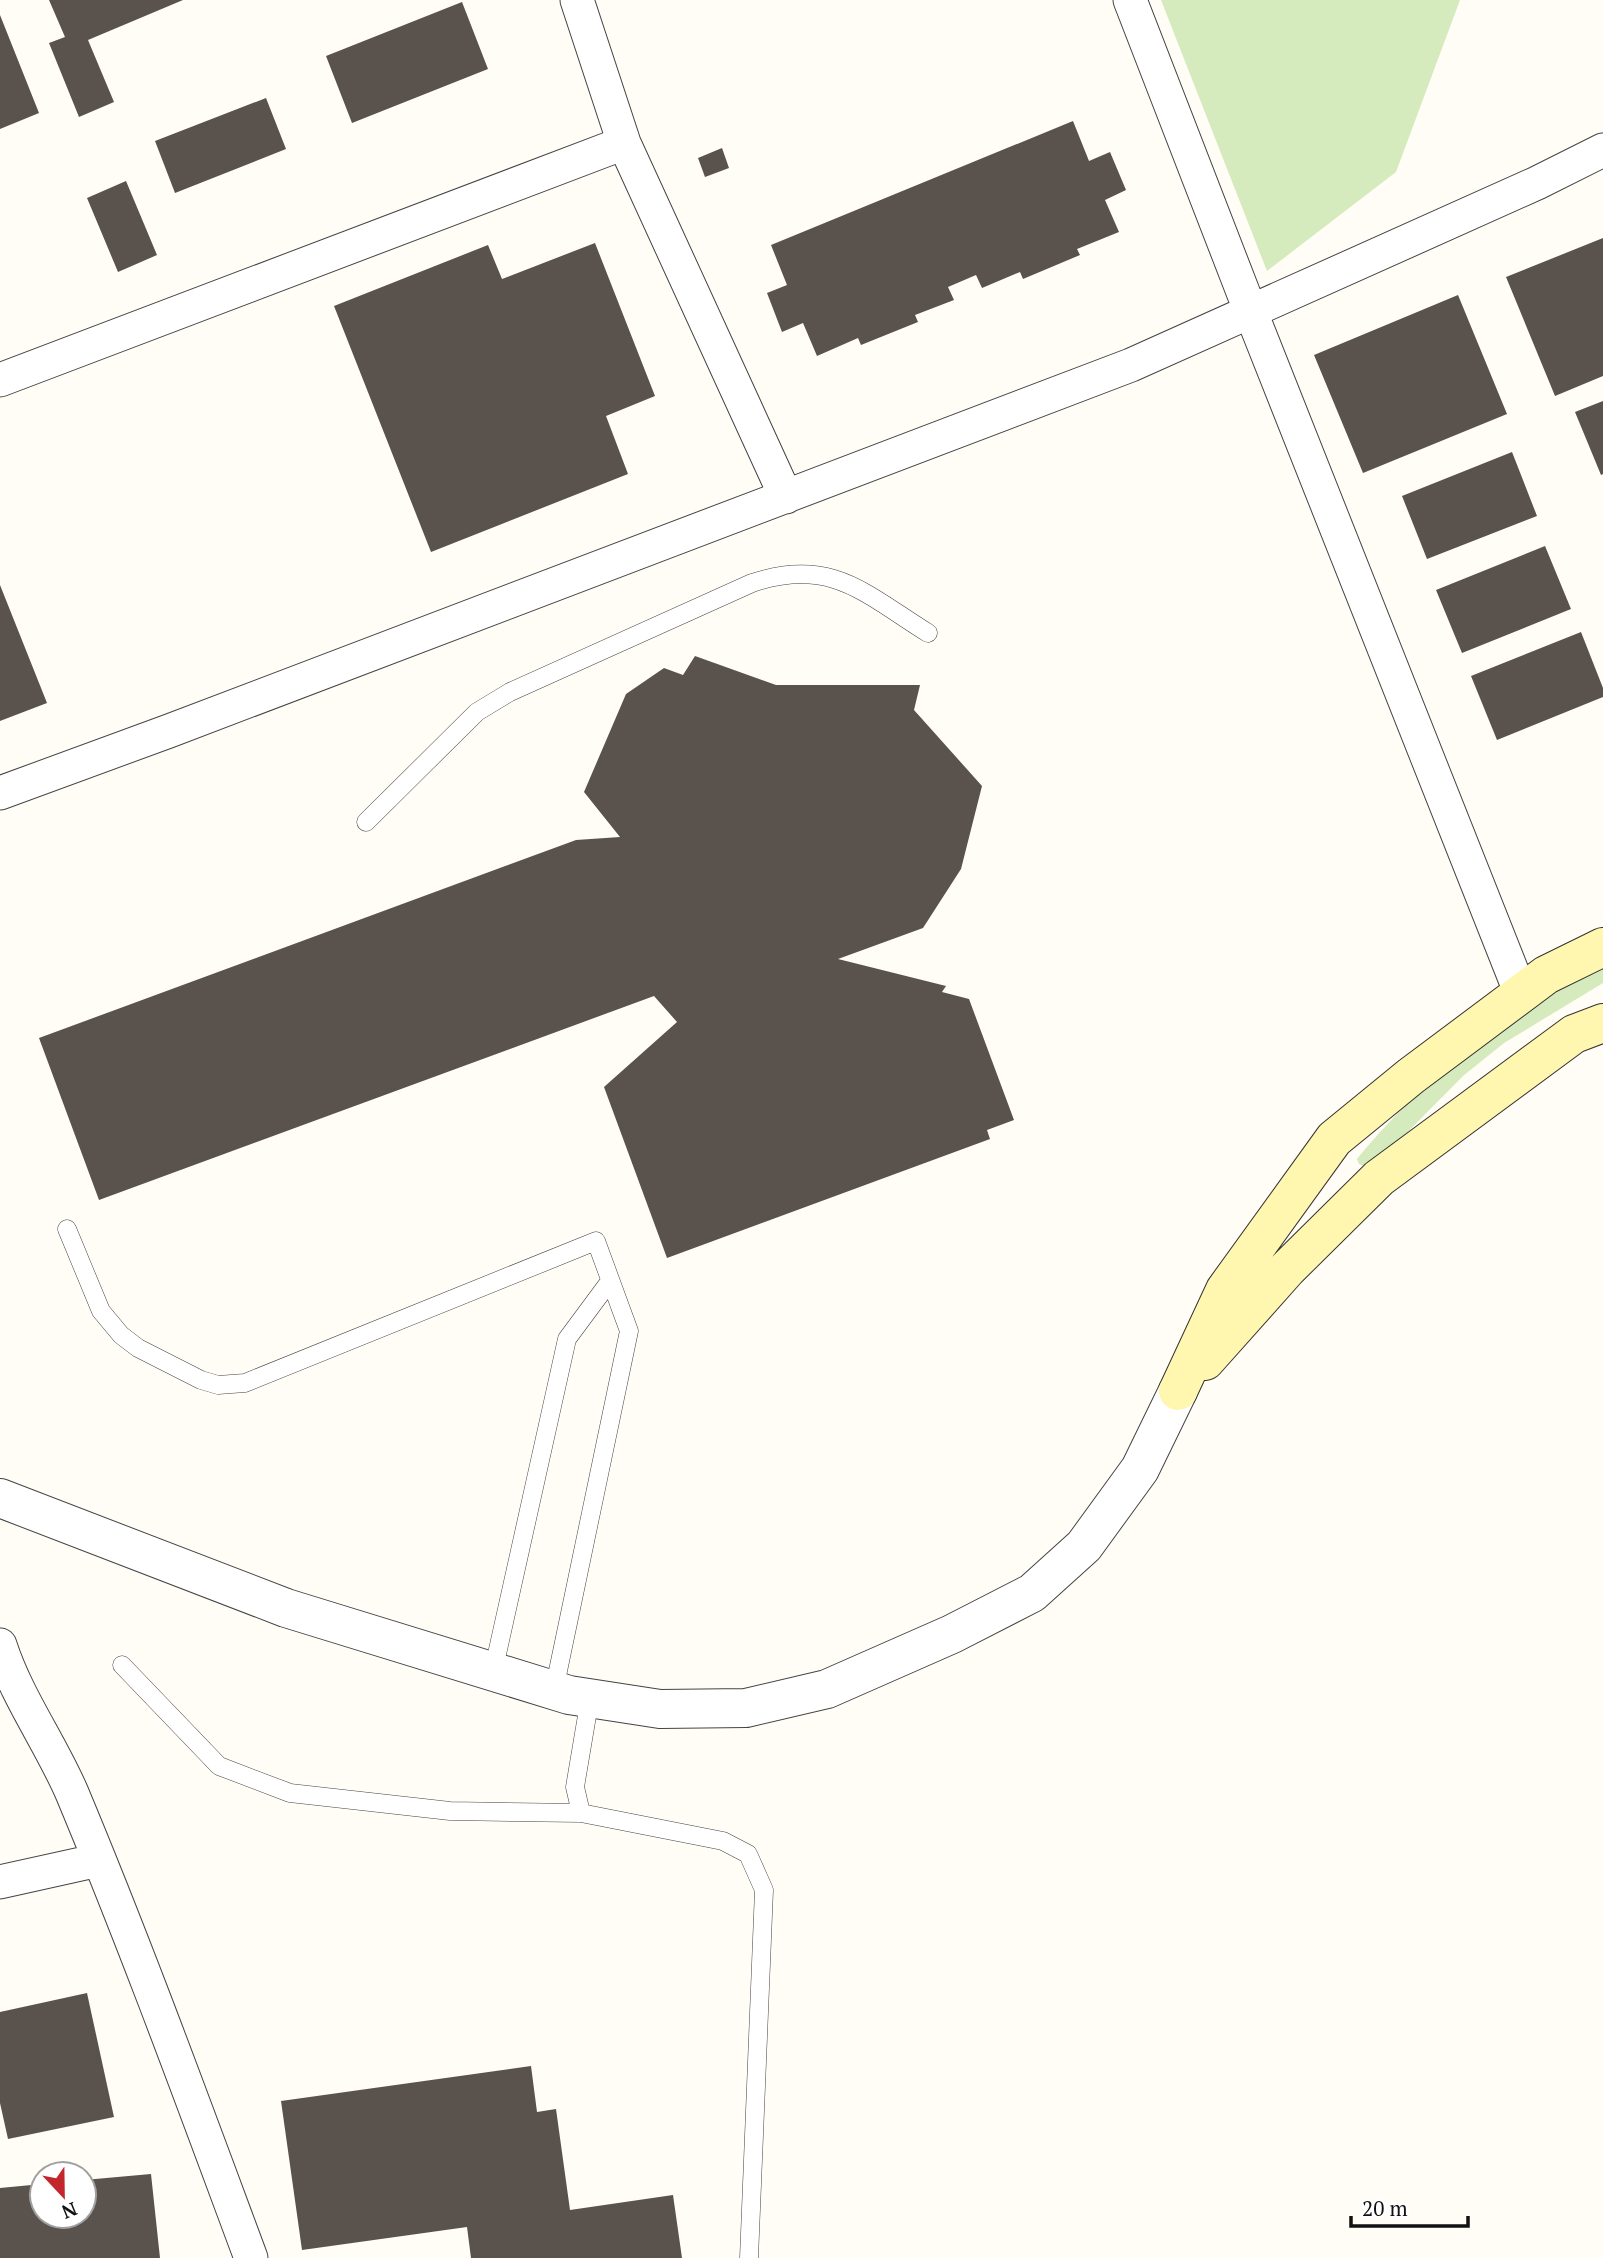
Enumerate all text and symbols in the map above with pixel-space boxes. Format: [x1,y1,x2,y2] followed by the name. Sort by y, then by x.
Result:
[28,2160,98,2230] north arrow
[1351,2184,1468,2228] scale bar
[1362,2194,1408,2222] text: 20 m
[58,2197,81,2226] text: N

